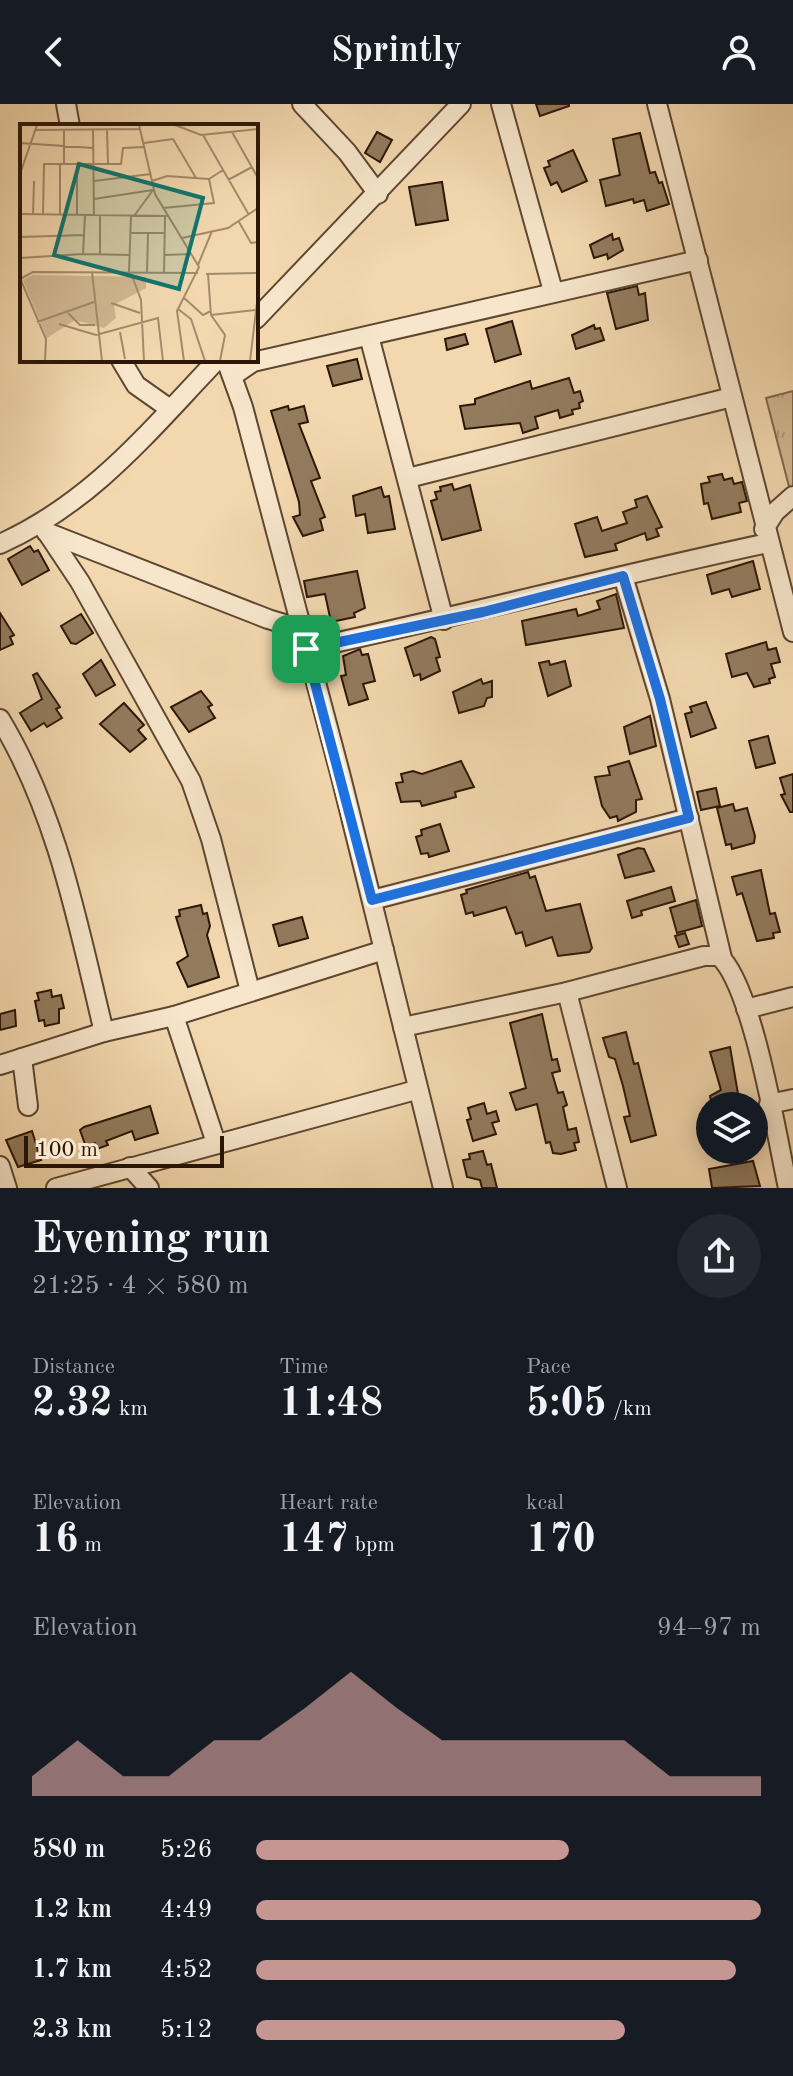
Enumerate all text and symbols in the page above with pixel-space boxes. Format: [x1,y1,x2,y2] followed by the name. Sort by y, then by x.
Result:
[32,30,76,74] icon: back
[717,30,761,74] icon: person
[331,34,462,70] text: Sprintly
[20,124,258,362] inset map
[272,615,340,683] pin
[284,627,328,671] icon: arrive
[696,1092,768,1164] map controls
[696,1092,768,1164] button: layers
[24,1132,224,1168] scale bar
[36,1139,98,1161] text: 100 m
[677,1214,761,1298] button: share
[32,1218,270,1262] text: Evening run
[32,1273,249,1299] text: 21:25 · 4 × 580 m
[32,1356,115,1378] text: Distance
[279,1356,328,1378] text: Time
[526,1356,571,1378] text: Pace
[32,1385,113,1425] text: 2.32
[279,1385,383,1425] text: 11:48
[526,1385,607,1425] text: 5:05
[113,1398,148,1420] text: km
[607,1398,652,1420] text: /km
[32,1492,122,1514] text: Elevation
[279,1492,378,1514] text: Heart rate
[526,1492,564,1514] text: kcal
[32,1521,78,1561] text: 16
[279,1521,349,1561] text: 147
[526,1521,596,1561] text: 170
[78,1534,102,1556] text: m
[349,1534,395,1556] text: bpm
[32,1615,138,1641] text: Elevation
[657,1615,761,1641] text: 94–97 m
[32,1837,105,1863] text: 580 m
[160,1837,213,1863] text: 5:26
[32,1897,112,1923] text: 1.2 km
[160,1897,213,1923] text: 4:49
[32,1957,112,1983] text: 1.7 km
[160,1957,213,1983] text: 4:52
[32,2017,112,2043] text: 2.3 km
[160,2017,213,2043] text: 5:12

